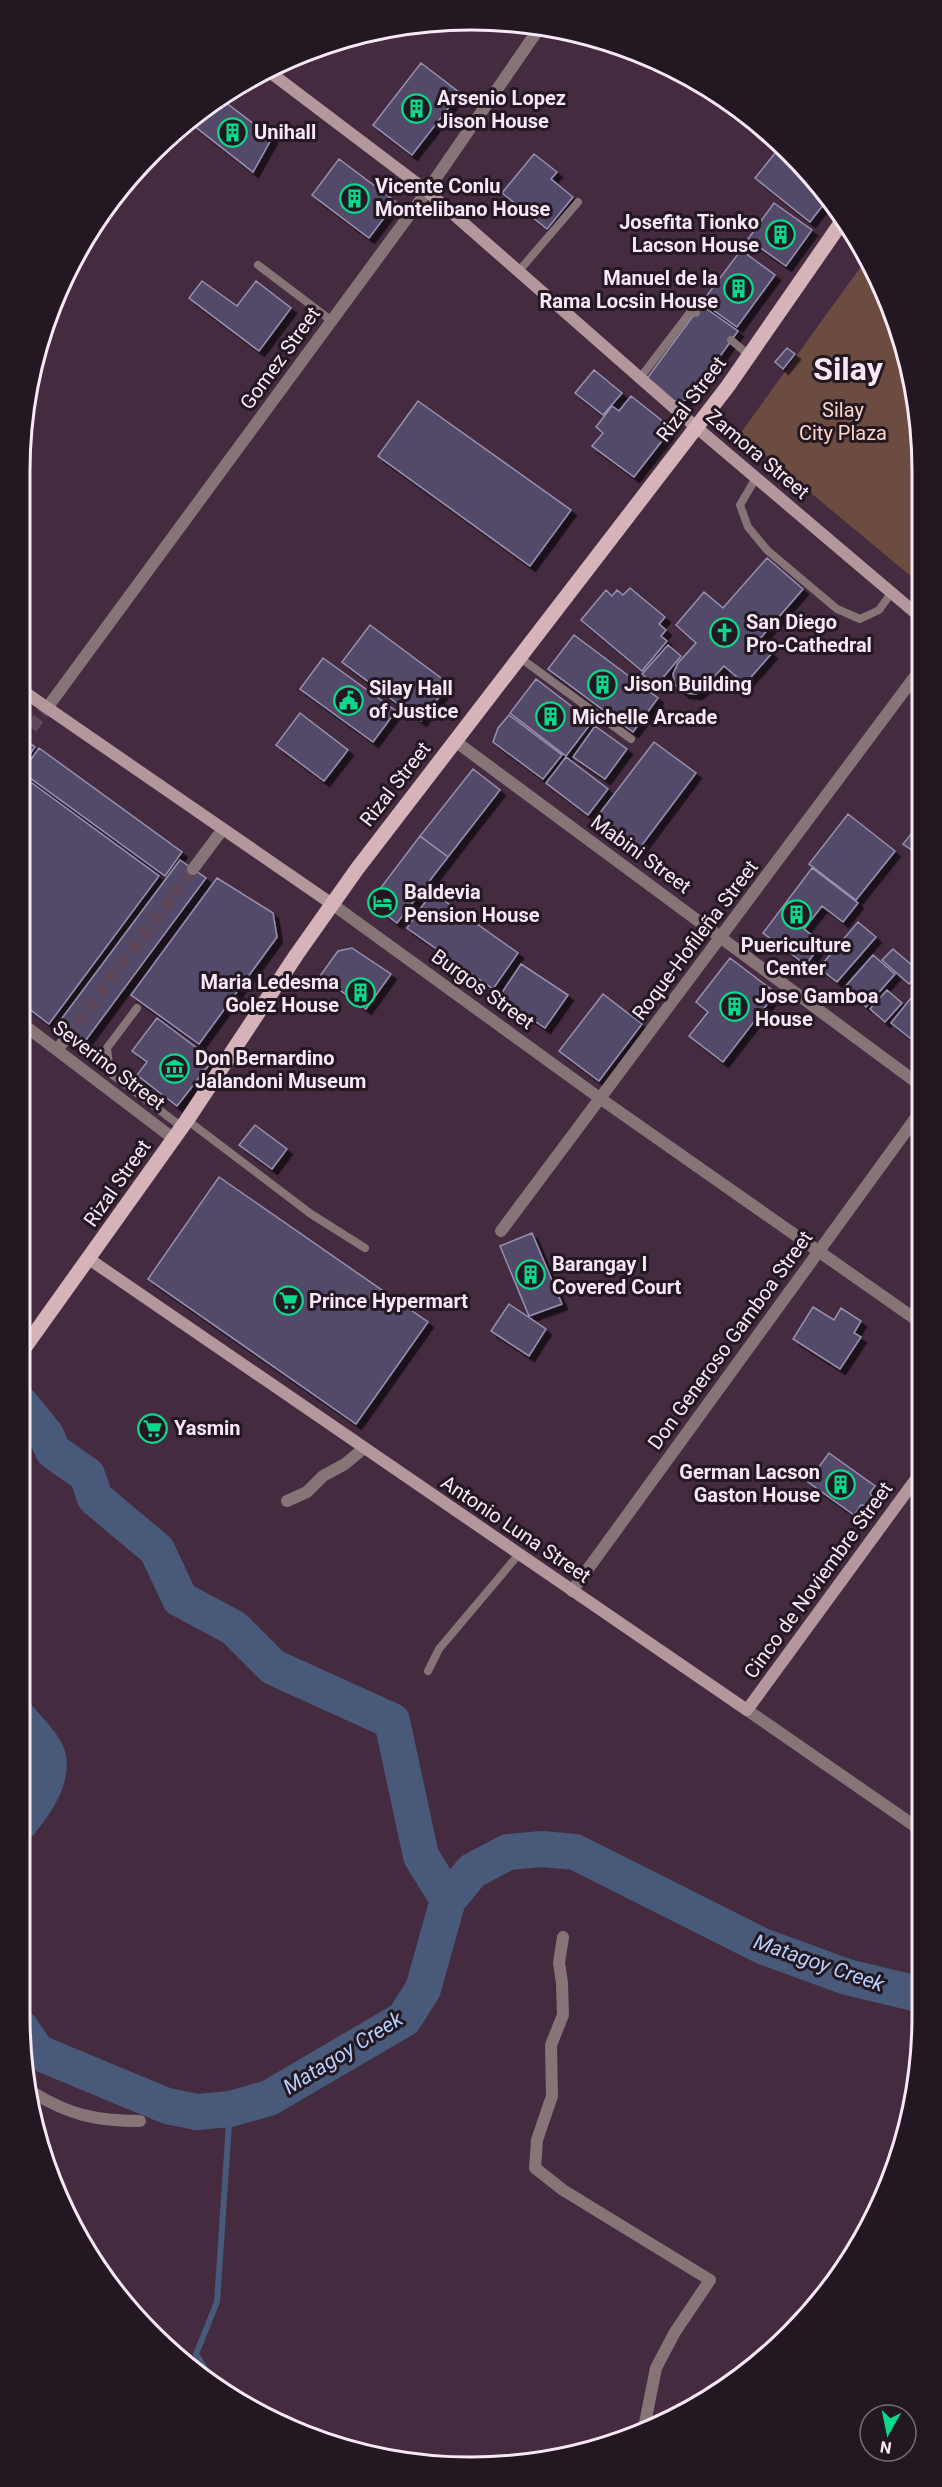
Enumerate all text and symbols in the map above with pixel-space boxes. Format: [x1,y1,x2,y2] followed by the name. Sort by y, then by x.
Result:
[437,86,566,133] place label: Arsenio Lopez Jison House
[400,93,432,125] building icon: Arsenio Lopez Jison House
[217,116,249,148] building icon: Unihall
[254,120,316,144] place label: Unihall
[375,174,550,221] place label: Vicente Conlu Montelibano House
[338,182,370,214] building icon: Vicente Conlu Montelibano House
[619,210,759,257] place label: Josefita Tionko Lacson House
[764,218,796,250] building icon: Josefita Tionko Lacson House
[540,266,718,313] place label: Manuel de la Rama Locsin House
[723,273,755,305] building icon: Manuel de la Rama Locsin House
[235,302,325,414] street label: Gomez Street
[813,350,884,388] district label: Silay
[651,352,731,446] street label: Rizal Street
[799,398,887,445] park label: Silay City Plaza
[702,404,814,504] street label: Zamora Street
[746,610,872,657] place label: San Diego Pro-Cathedral
[709,617,741,649] church icon: San Diego Pro-Cathedral
[587,668,619,700] building icon: Jison Building
[624,672,752,696] place label: Jison Building
[369,676,459,723] place label: Silay Hall of Justice
[332,684,364,716] public building icon: Silay Hall of Justice
[535,701,567,733] building icon: Michelle Arcade
[572,705,718,729] place label: Michelle Arcade
[355,737,435,831] street label: Rizal Street
[586,810,696,898] street label: Mabini Street
[627,855,763,1025] street label: Roque-Hofileña Street
[404,880,540,927] place label: Baldevia Pension House
[367,887,399,919] hotel icon: Baldevia Pension House
[780,898,812,930] building icon: Puericulture Center
[741,933,851,980] place label: Puericulture Center
[427,944,539,1034] street label: Burgos Street
[201,970,339,1017] place label: Maria Ledesma Golez House
[344,977,376,1009] building icon: Maria Ledesma Golez House
[755,984,879,1031] place label: Jose Gamboa House
[718,991,750,1023] building icon: Jose Gamboa House
[48,1015,170,1115] street label: Severino Street
[195,1046,366,1093] place label: Don Bernardino Jalandoni Museum
[158,1053,190,1085] museum icon: Don Bernardino Jalandoni Museum
[78,1135,156,1231] street label: Rizal Street
[643,1226,817,1454] street label: Don Generoso Gamboa Street
[552,1252,682,1299] place label: Barangay I Covered Court
[515,1259,547,1291] building icon: Barangay I Covered Court
[272,1285,304,1317] supermarket icon: Prince Hypermart
[309,1289,468,1313] place label: Prince Hypermart
[137,1412,169,1444] supermarket icon: Yasmin
[174,1416,241,1440] place label: Yasmin
[679,1460,820,1507] place label: German Lacson Gaston House
[825,1468,857,1500] building icon: German Lacson Gaston House
[437,1470,595,1588] street label: Antonio Luna Street
[739,1477,897,1683] street label: Cinco de Noviembre Street
[751,1929,888,1997] water label: Matagoy Creek
[279,2006,408,2099] water label: Matagoy Creek
[858,2403,918,2463] north arrow
[879,2437,893,2458] text: N

